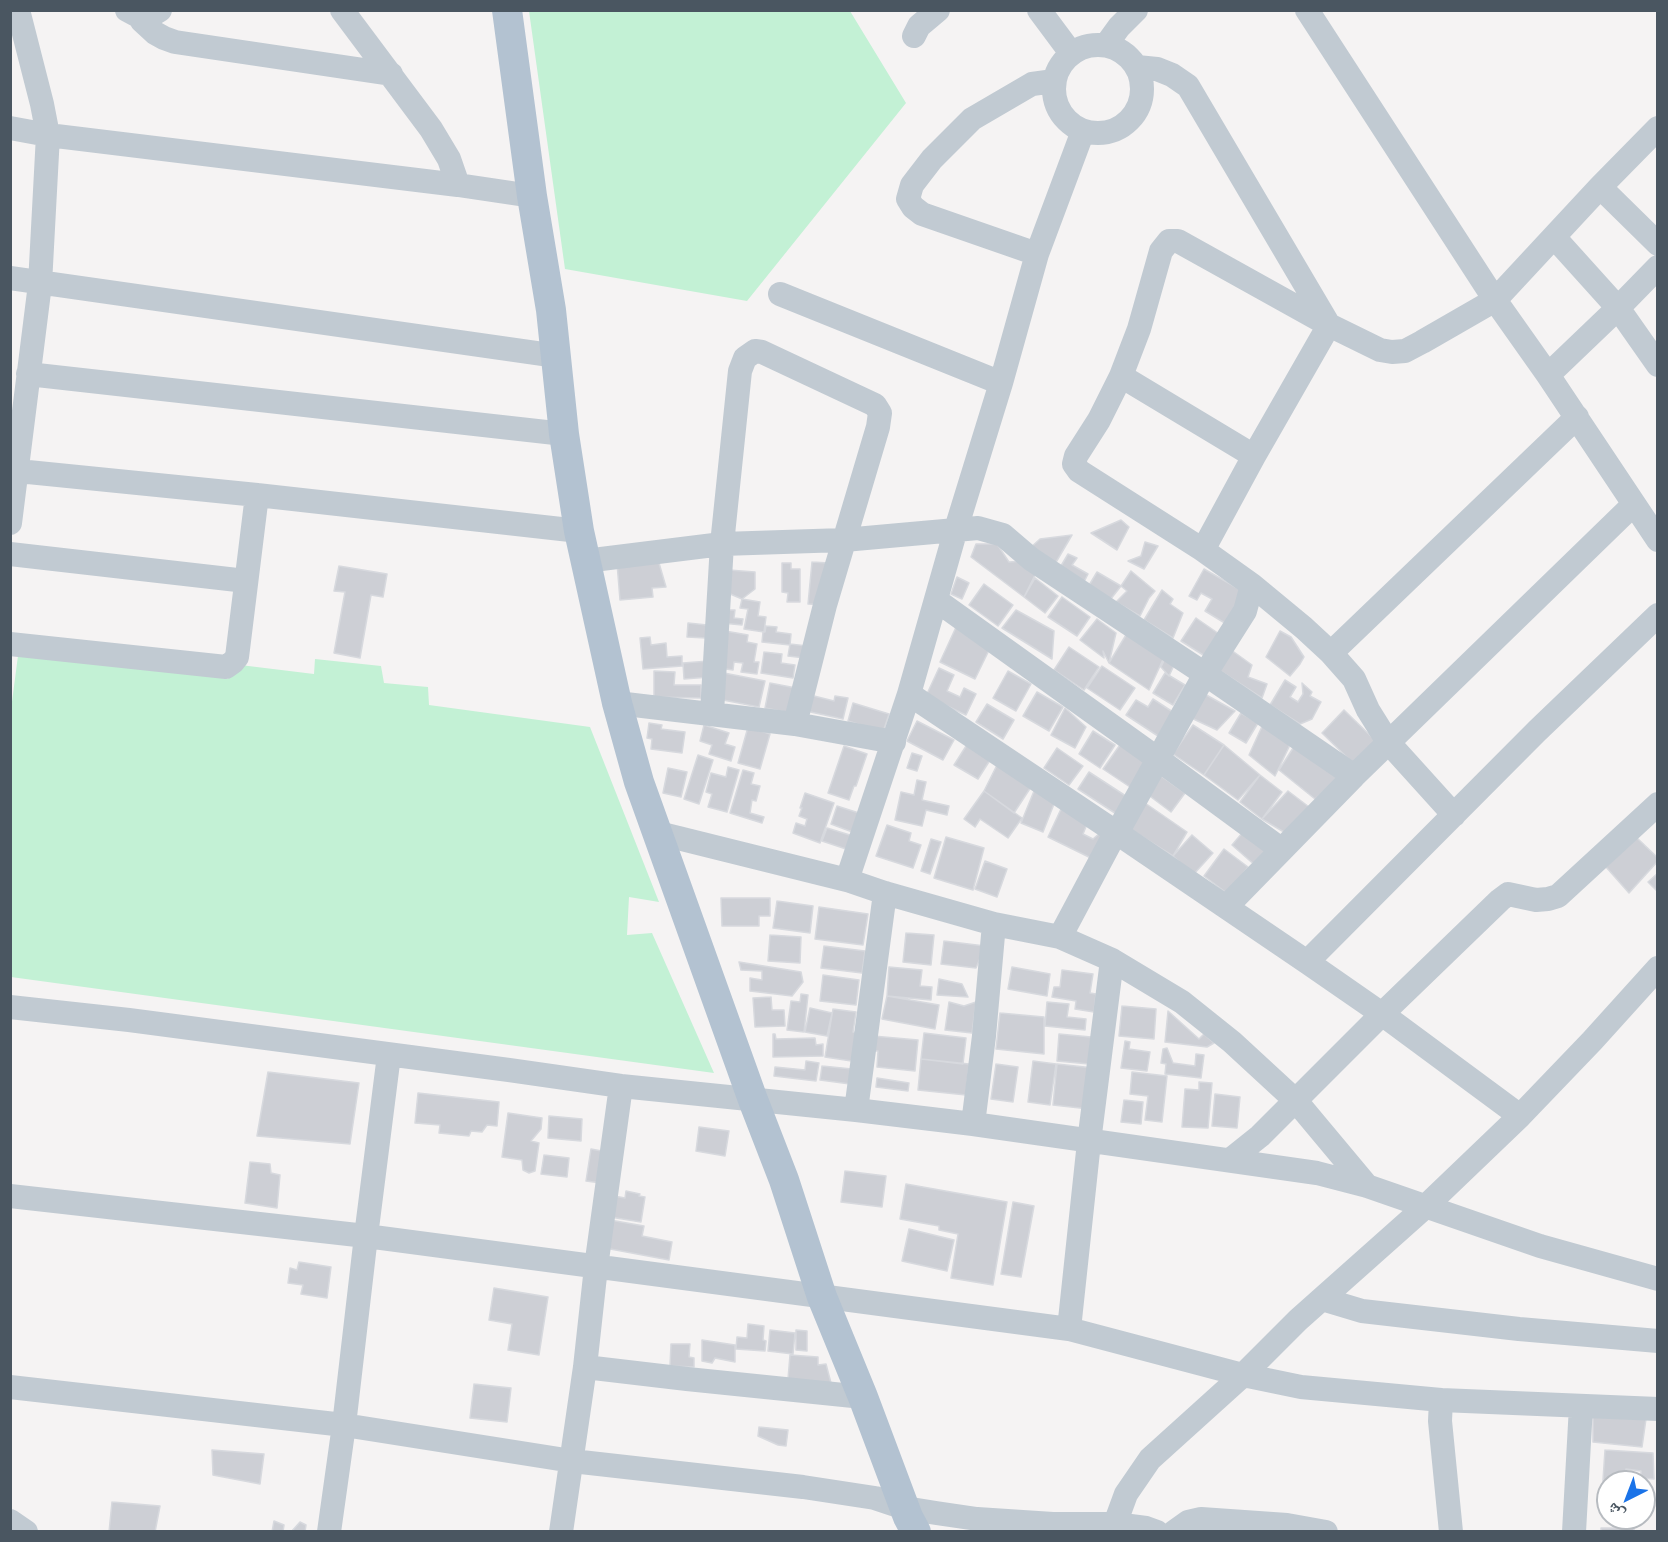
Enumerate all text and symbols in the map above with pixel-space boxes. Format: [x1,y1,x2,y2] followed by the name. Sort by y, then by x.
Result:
[1596,1470,1656,1530] north arrow
[1602,1498,1629,1526] text: ش

